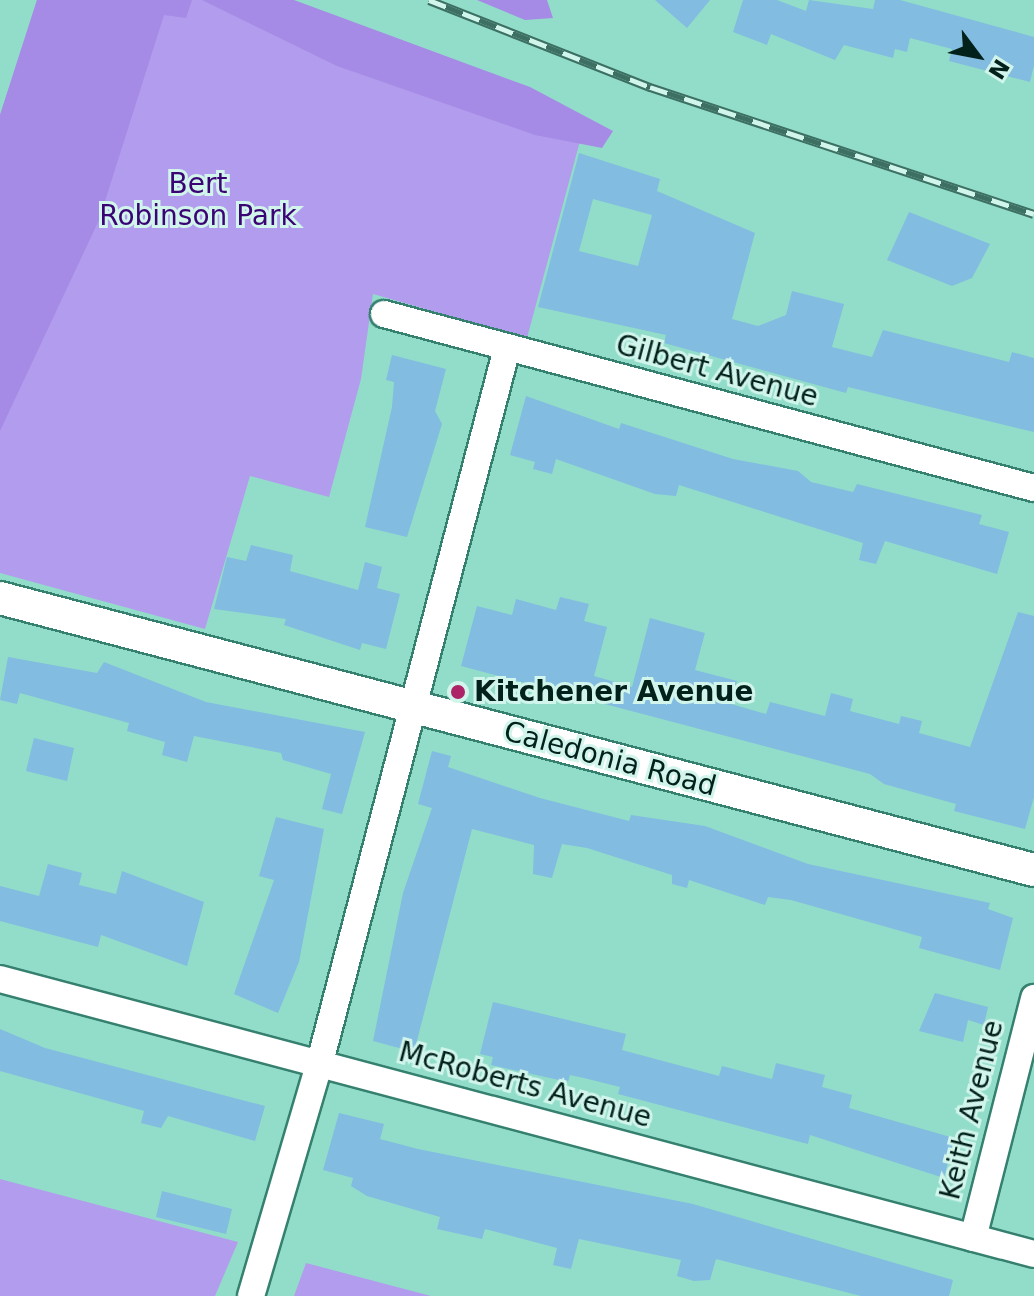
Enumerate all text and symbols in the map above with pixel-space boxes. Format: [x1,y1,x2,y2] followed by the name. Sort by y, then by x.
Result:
[938,16,1018,96] north arrow
[983,55,1014,83] text: N
[99,167,297,233] park label: Bert Robinson Park
[612,328,822,414] street label: Gilbert Avenue
[474,675,753,709] place label: Kitchener Avenue
[449,683,467,701] marker: Kitchener Avenue
[500,715,720,803] street label: Caledonia Road
[933,1017,1011,1203] street label: Keith Avenue
[395,1035,655,1135] street label: McRoberts Avenue

